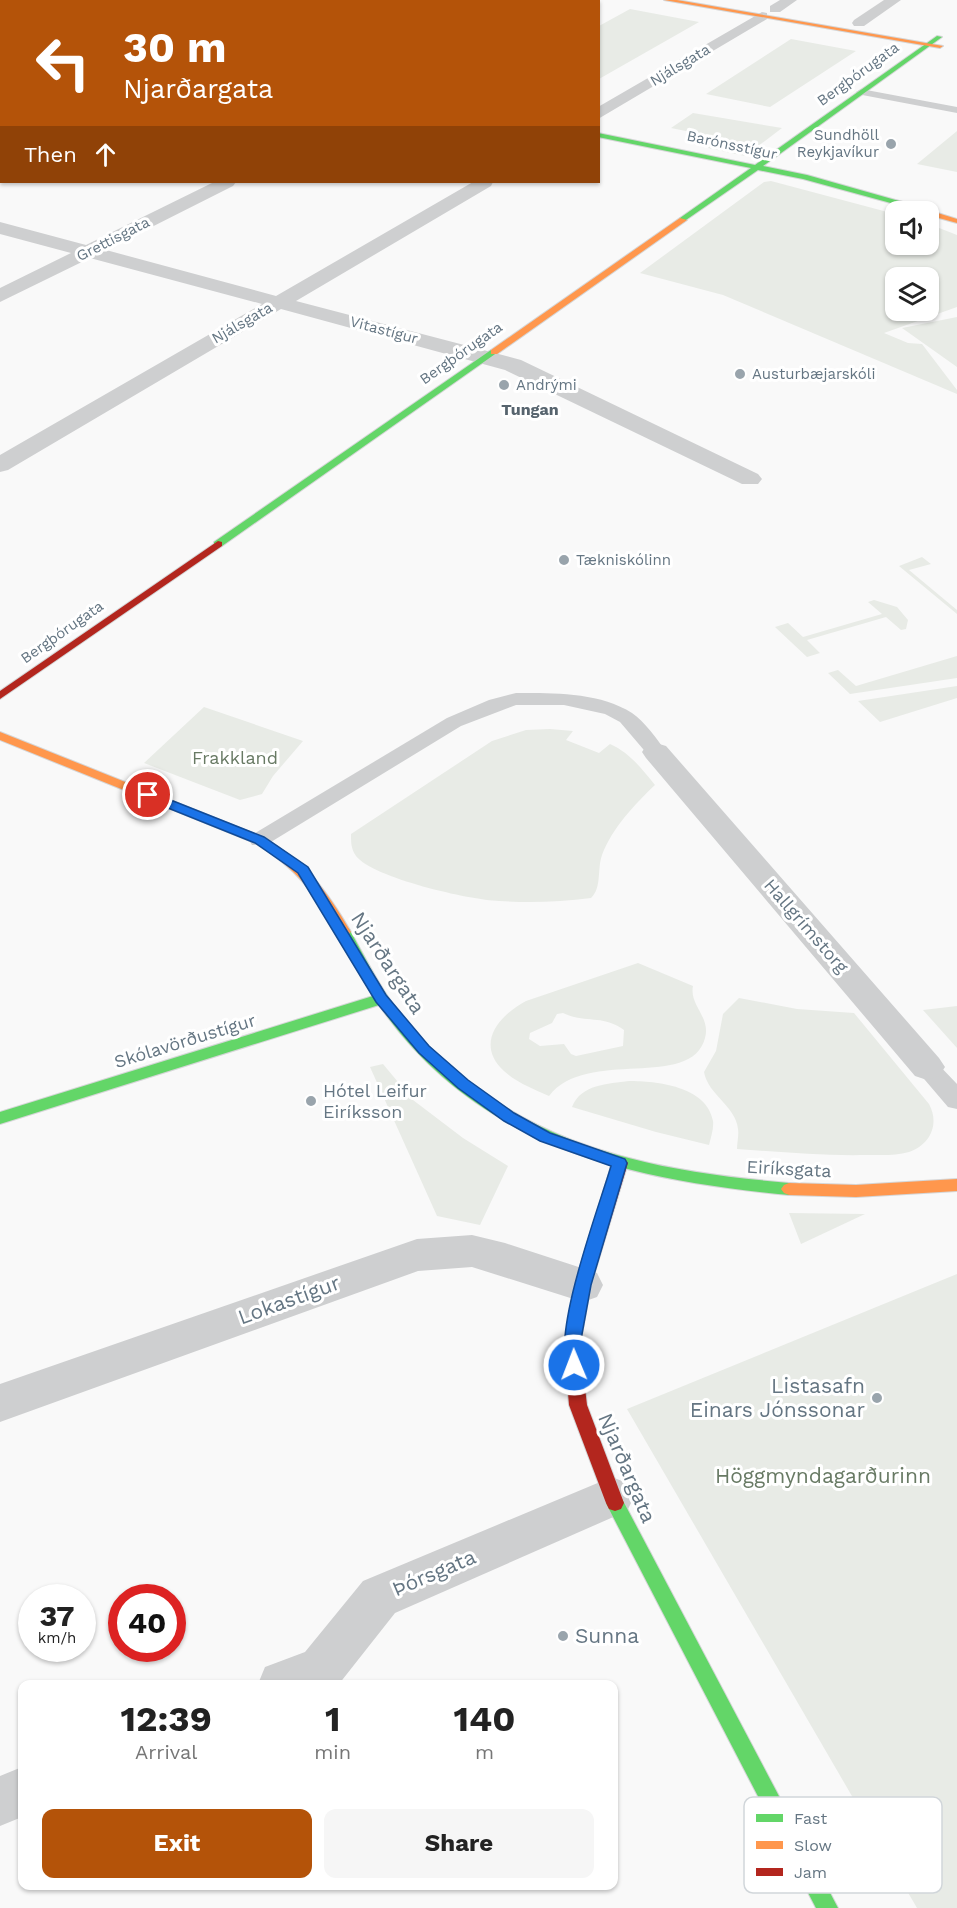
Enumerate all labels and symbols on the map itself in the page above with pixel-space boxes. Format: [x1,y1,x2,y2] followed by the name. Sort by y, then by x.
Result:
[814,38,903,110] street label: Bergþórugata
[647,40,714,90] street label: Njálsgata
[797,126,879,161] place label: Sundhöll Reykjavíkur
[685,127,779,163] street label: Barónsstígur
[884,137,898,151] marker: Sundhöll Reykjavíkur
[73,213,153,265] street label: Grettisgata
[209,298,276,348] street label: Njálsgata
[348,312,420,348] street label: Vitastígur
[416,318,506,388] street label: Bergþórugata
[752,365,875,383] place label: Austurbæjarskóli
[733,367,747,381] marker: Austurbæjarskóli
[516,376,577,394] place label: Andrými
[497,378,511,392] marker: Andrými
[501,400,559,419] district label: Tungan
[576,551,671,569] place label: Tækniskólinn
[557,553,571,567] marker: Tækniskólinn
[17,597,107,667] street label: Bergþórugata
[192,747,278,768] park label: Frakkland
[122,769,173,820] pin
[760,874,853,977] street label: Hallgrímstorg
[346,907,431,1019] street label: Njarðargata
[112,1009,258,1072] street label: Skólavörðustígur
[323,1080,427,1122] place label: Hótel Leifur Eiríksson
[304,1094,318,1108] marker: Hótel Leifur Eiríksson
[746,1156,832,1181] street label: Eiríksgata
[234,1269,344,1330] street label: Lokastígur
[542,1333,606,1397] position arrow
[690,1373,865,1422] place label: Listasafn Einars Jónssonar
[870,1391,884,1405] marker: Listasafn Einars Jónssonar
[593,1409,662,1527] street label: Njarðargata
[715,1463,931,1488] park label: Höggmyndagarðurinn
[388,1544,479,1601] street label: Þórsgata
[108,1584,186,1662] speed limit sign: 40
[575,1623,639,1648] place label: Sunna
[556,1629,570,1643] marker: Sunna
[744,1797,942,1893] legend
[794,1809,827,1828] text: Fast
[794,1836,832,1855] text: Slow
[794,1863,827,1882] text: Jam

